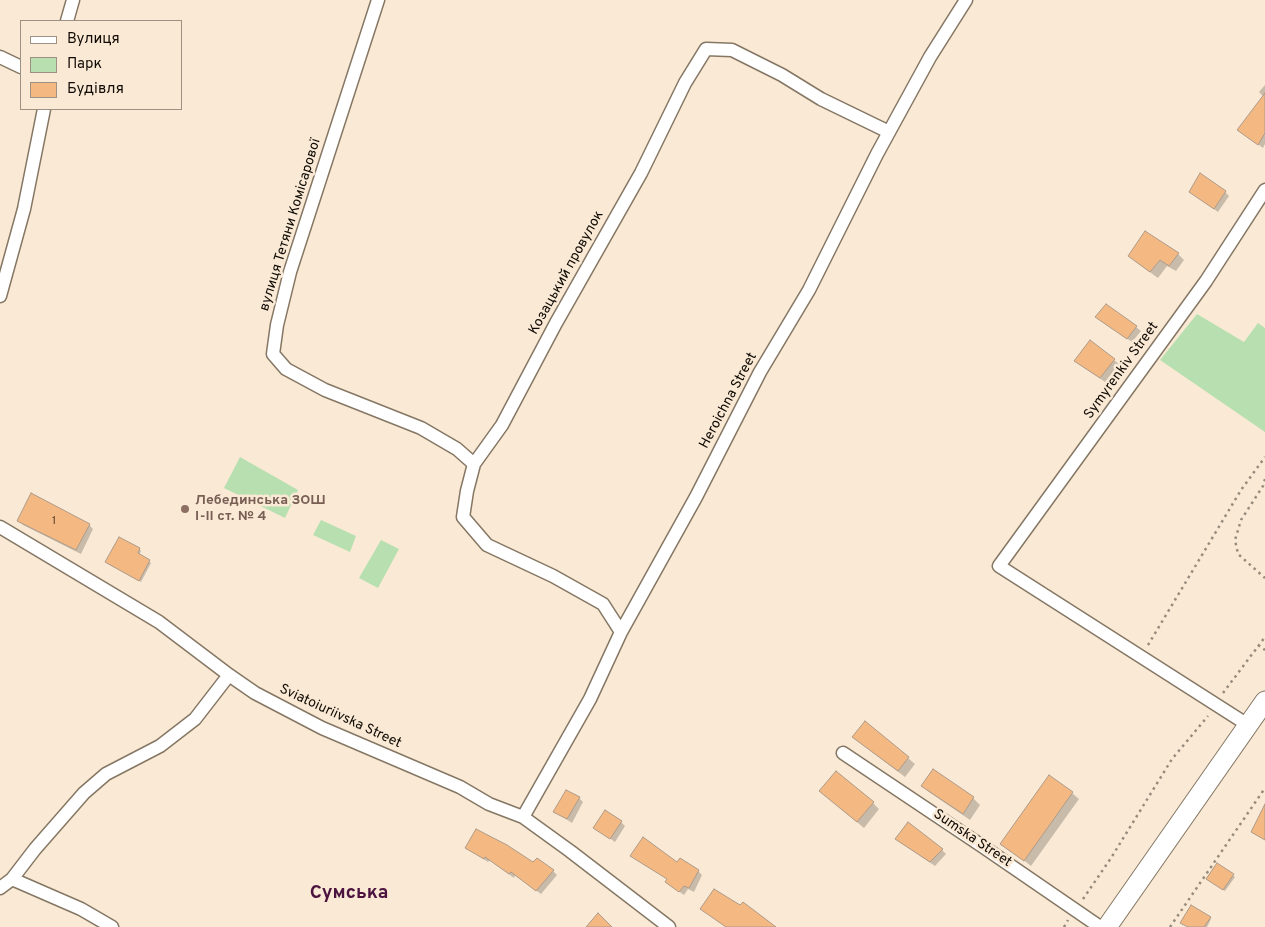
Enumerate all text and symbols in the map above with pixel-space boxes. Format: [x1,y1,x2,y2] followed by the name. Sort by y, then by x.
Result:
[20,20,182,110] legend
[67,30,120,49] text: Вулиця
[67,55,102,74] text: Парк
[67,80,124,99] text: Будівля
[257,137,325,313] street label: вулиця Тетяни Комісарової
[526,208,608,338] street label: Козацький провулок
[1081,319,1163,423] street label: Symyrenkiv Street
[697,350,761,452] street label: Heroichna Street
[195,493,326,526] place label: Лебединська ЗОШ І-ІІ ст. № 4
[179,503,191,515] marker: Лебединська ЗОШ І-ІІ ст. № 4
[52,515,56,529] house number: 1
[276,681,404,753] street label: Sviatoiuriivska Street
[930,807,1014,871] street label: Sumska Street
[310,883,388,905] district label: Сумська

